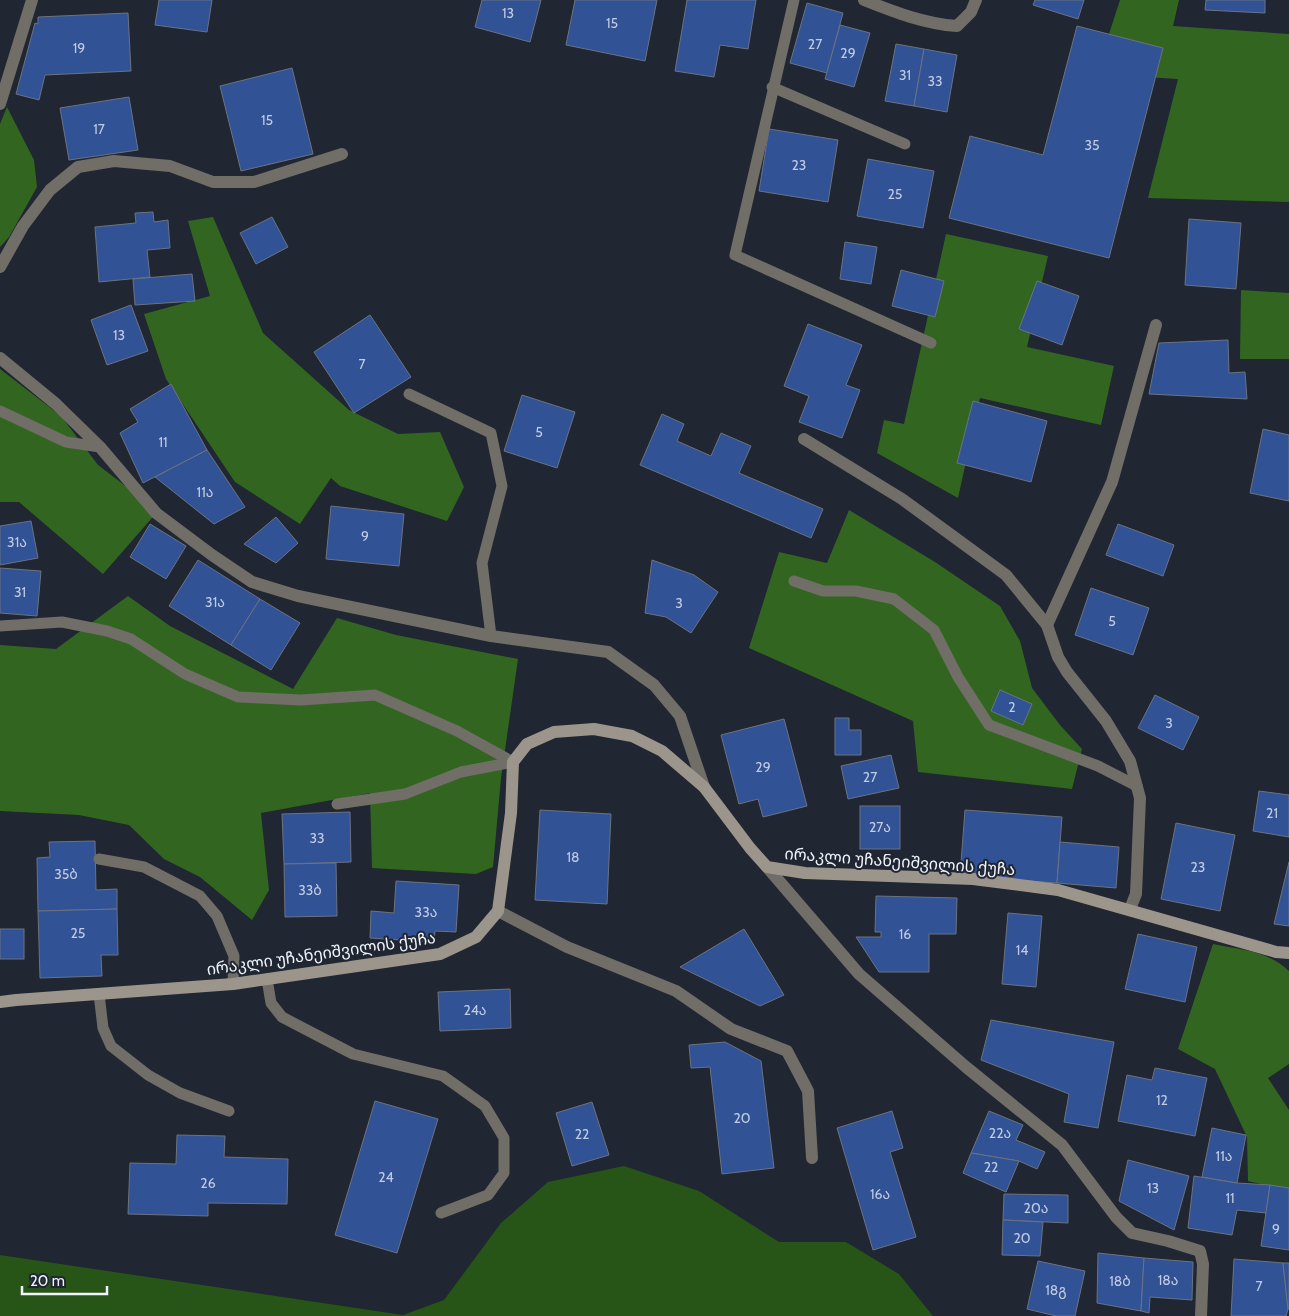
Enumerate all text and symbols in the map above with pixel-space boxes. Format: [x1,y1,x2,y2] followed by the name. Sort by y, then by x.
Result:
[502,4,514,22] house number: 13
[606,14,618,32] house number: 15
[808,35,822,53] house number: 27
[73,39,85,57] house number: 19
[840,44,856,62] house number: 29
[899,66,911,84] house number: 31
[927,72,943,90] house number: 33
[261,111,273,129] house number: 15
[93,120,105,138] house number: 17
[1084,136,1100,154] house number: 35
[792,156,806,174] house number: 23
[888,185,902,203] house number: 25
[113,326,125,344] house number: 13
[358,355,366,373] house number: 7
[535,423,543,441] house number: 5
[158,433,168,451] house number: 11
[197,483,213,501] house number: 11ა
[361,527,369,545] house number: 9
[7,533,27,551] house number: 31ა
[14,583,26,601] house number: 31
[205,593,225,611] house number: 31ა
[675,594,683,612] house number: 3
[1108,612,1116,630] house number: 5
[1008,698,1016,716] house number: 2
[1165,714,1173,732] house number: 3
[755,758,771,776] house number: 29
[863,768,877,786] house number: 27
[1266,804,1278,822] house number: 21
[869,818,891,836] house number: 27ა
[309,829,325,847] house number: 33
[784,844,1016,880] street label: ირაკლი უჩანეიშვილის ქუჩა
[566,848,580,866] house number: 18
[1191,858,1205,876] house number: 23
[54,865,78,883] house number: 35ბ
[298,881,322,899] house number: 33ბ
[415,903,437,921] house number: 33ა
[71,924,85,942] house number: 25
[899,925,911,943] house number: 16
[205,928,437,980] street label: ირაკლი უჩანეიშვილის ქუჩა
[1016,941,1028,959] house number: 14
[463,1001,487,1019] house number: 24ა
[1156,1091,1168,1109] house number: 12
[733,1109,751,1127] house number: 20
[989,1124,1011,1142] house number: 22ა
[575,1125,589,1143] house number: 22
[1216,1147,1232,1165] house number: 11ა
[984,1158,998,1176] house number: 22
[378,1168,394,1186] house number: 24
[200,1174,216,1192] house number: 26
[1147,1179,1159,1197] house number: 13
[870,1185,890,1203] house number: 16ა
[1225,1189,1235,1207] house number: 11
[1024,1199,1048,1217] house number: 20ა
[1272,1220,1280,1238] house number: 9
[1013,1229,1031,1247] house number: 20
[22,1264,108,1296] scale bar
[1158,1271,1178,1289] house number: 18ა
[30,1272,65,1290] text: 20 m
[1109,1272,1131,1290] house number: 18ბ
[1255,1277,1263,1295] house number: 7
[1045,1281,1067,1299] house number: 18გ

